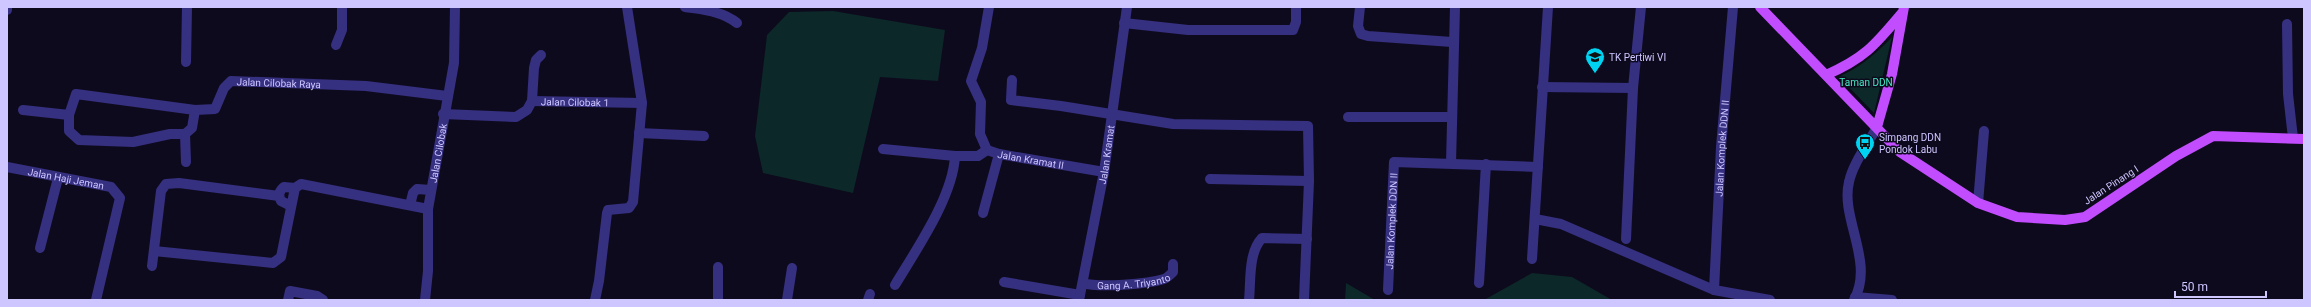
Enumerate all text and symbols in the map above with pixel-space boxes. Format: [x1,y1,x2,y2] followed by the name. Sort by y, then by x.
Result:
[1584,46,1606,74] school or university icon: TK Pertiwi VI
[1609,52,1666,63] place label: TK Pertiwi VI
[236,76,321,90] street label: Jalan Cilobak Raya
[1839,77,1893,88] park label: Taman DDN
[541,96,609,108] street label: Jalan Cilobak 1
[1713,100,1731,197] street label: Jalan Komplek DDN II
[427,122,449,184] street label: Jalan Cilobak
[1096,124,1116,185] street label: Jalan Kramat
[1854,132,1876,160] bus stop icon: Simpang DDN Pondok Labu
[1879,132,1941,155] place label: Simpang DDN Pondok Labu
[997,148,1065,171] street label: Jalan Kramat II
[2082,163,2140,207] street label: Jalan Pinang I
[27,166,105,191] street label: Jalan Haji Jeman
[1383,173,1399,270] street label: Jalan Komplek DDN II
[1097,271,1173,291] street label: Gang A. Triyanto
[2175,273,2266,299] scale bar
[2181,280,2208,294] text: 50 m

